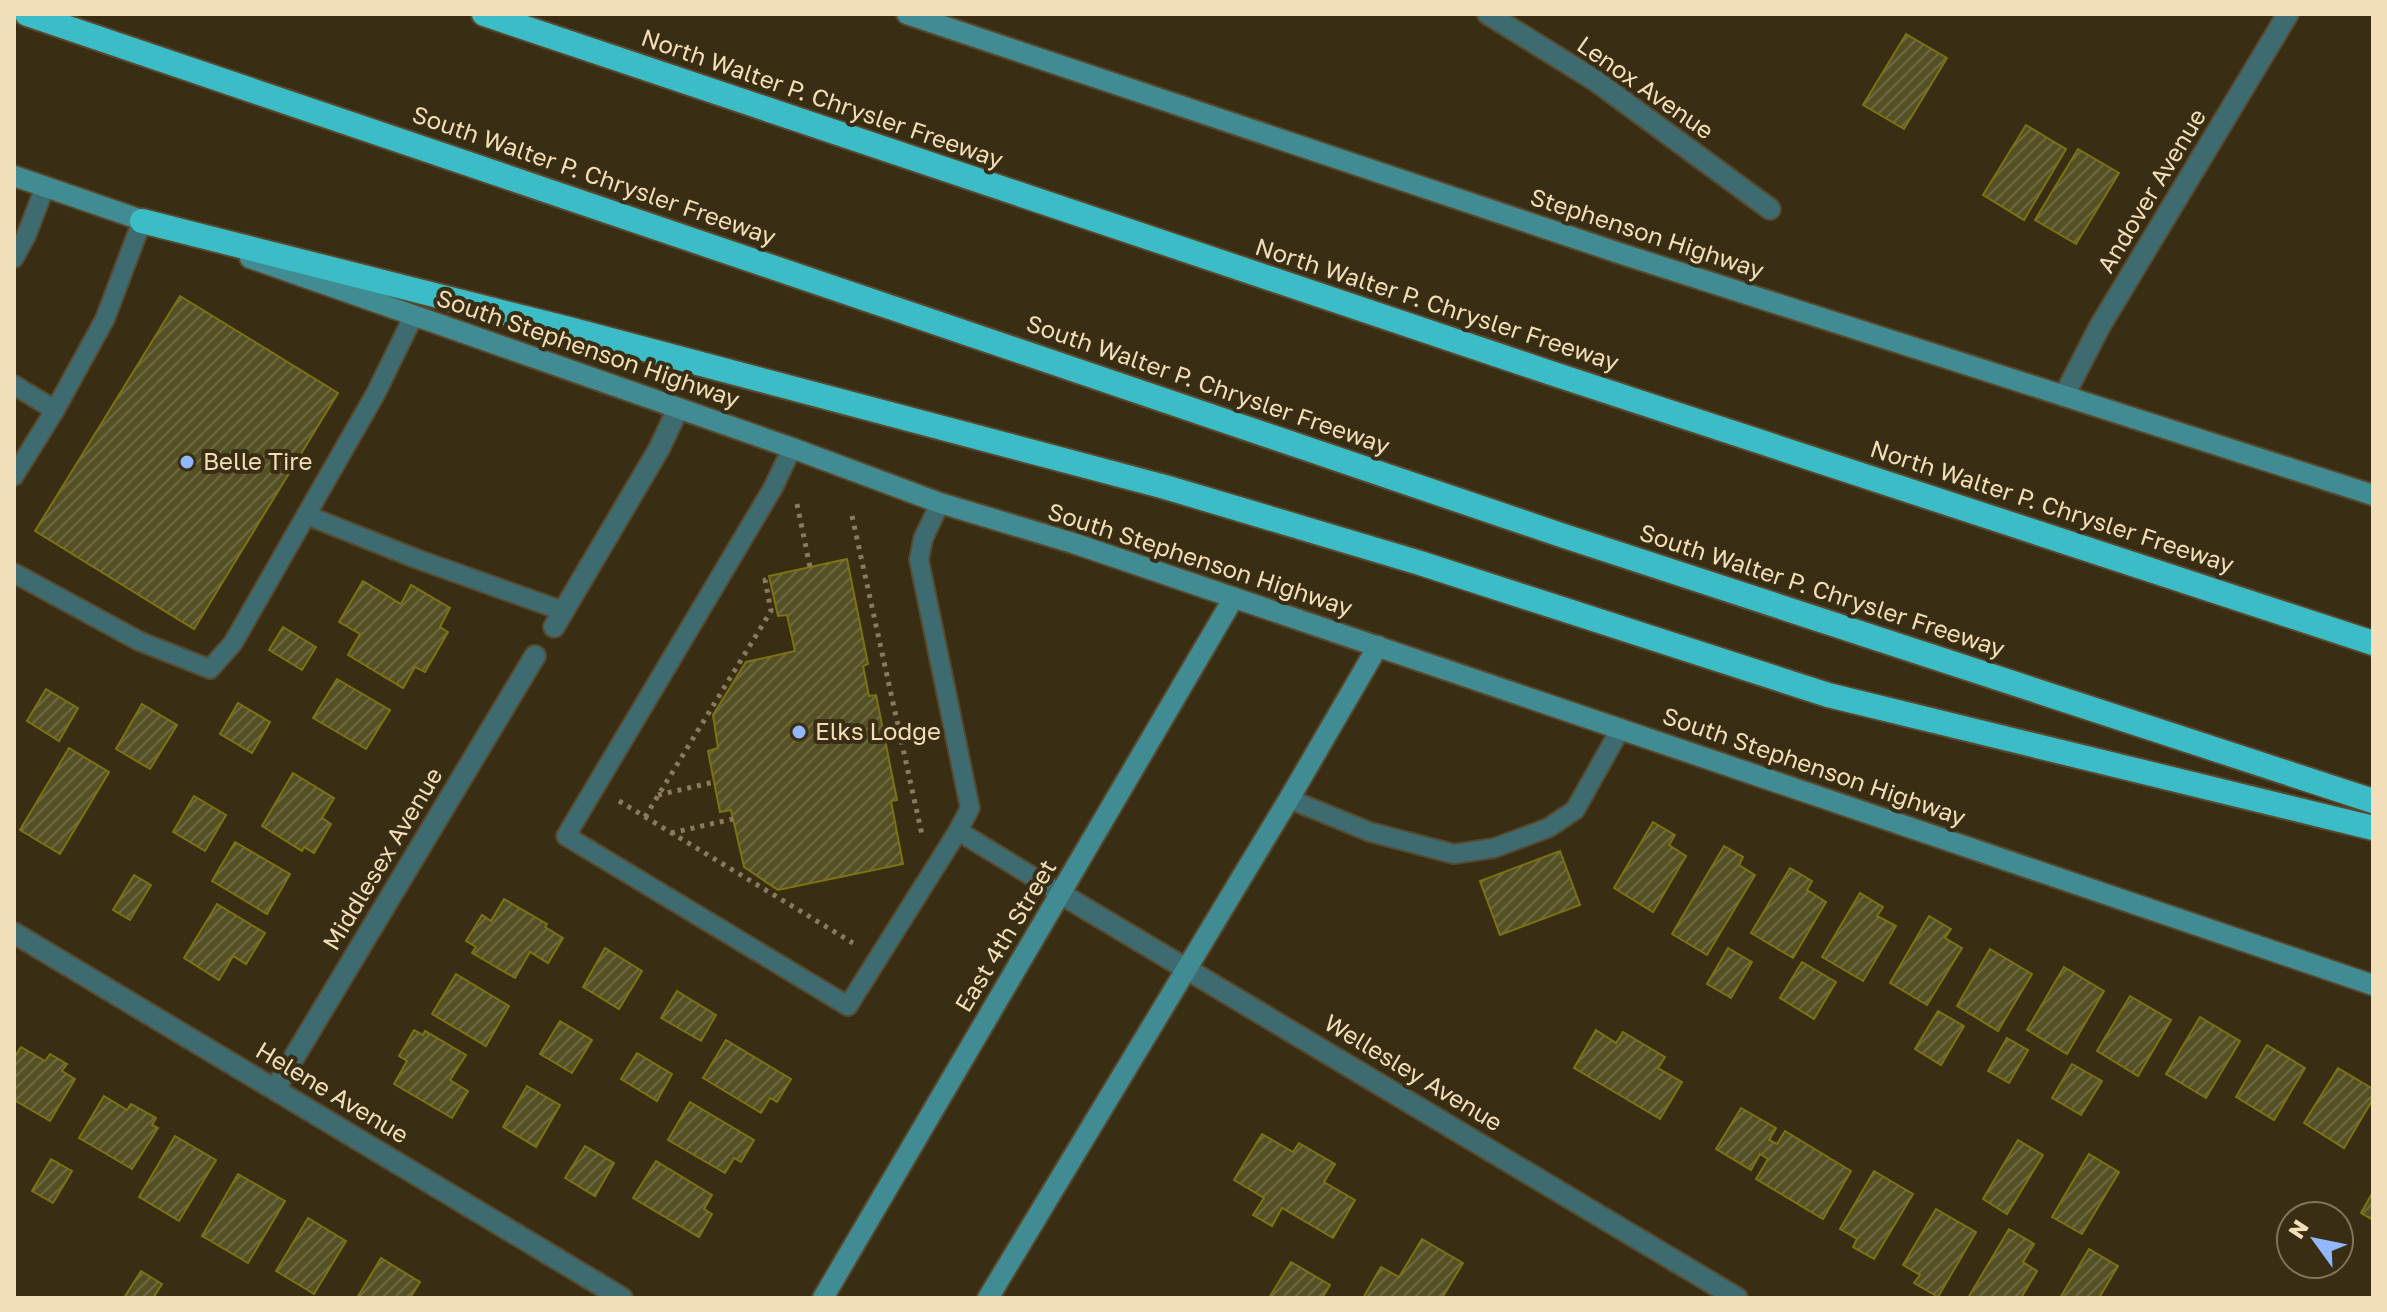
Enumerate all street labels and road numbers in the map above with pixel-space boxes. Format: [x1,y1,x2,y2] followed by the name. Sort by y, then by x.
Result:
[638,22,1007,173] street label: North Walter P. Chrysler Freeway
[1572,29,1720,145] street label: Lenox Avenue
[409,99,780,251] street label: South Walter P. Chrysler Freeway
[2090,103,2211,278] street label: Andover Avenue
[1527,181,1768,284] street label: Stephenson Highway
[1252,231,1623,376] street label: North Walter P. Chrysler Freeway
[433,282,744,413] street label: South Stephenson Highway
[1023,308,1394,460] street label: South Walter P. Chrysler Freeway
[1867,433,2238,578] street label: North Walter P. Chrysler Freeway
[1044,496,1356,622] street label: South Stephenson Highway
[1636,517,2009,662] street label: South Walter P. Chrysler Freeway
[1659,700,1970,831] street label: South Stephenson Highway
[316,762,448,955] street label: Middlesex Avenue
[948,854,1062,1017] street label: East 4th Street
[1319,1007,1508,1136] street label: Wellesley Avenue
[251,1035,414,1149] street label: Helene Avenue

